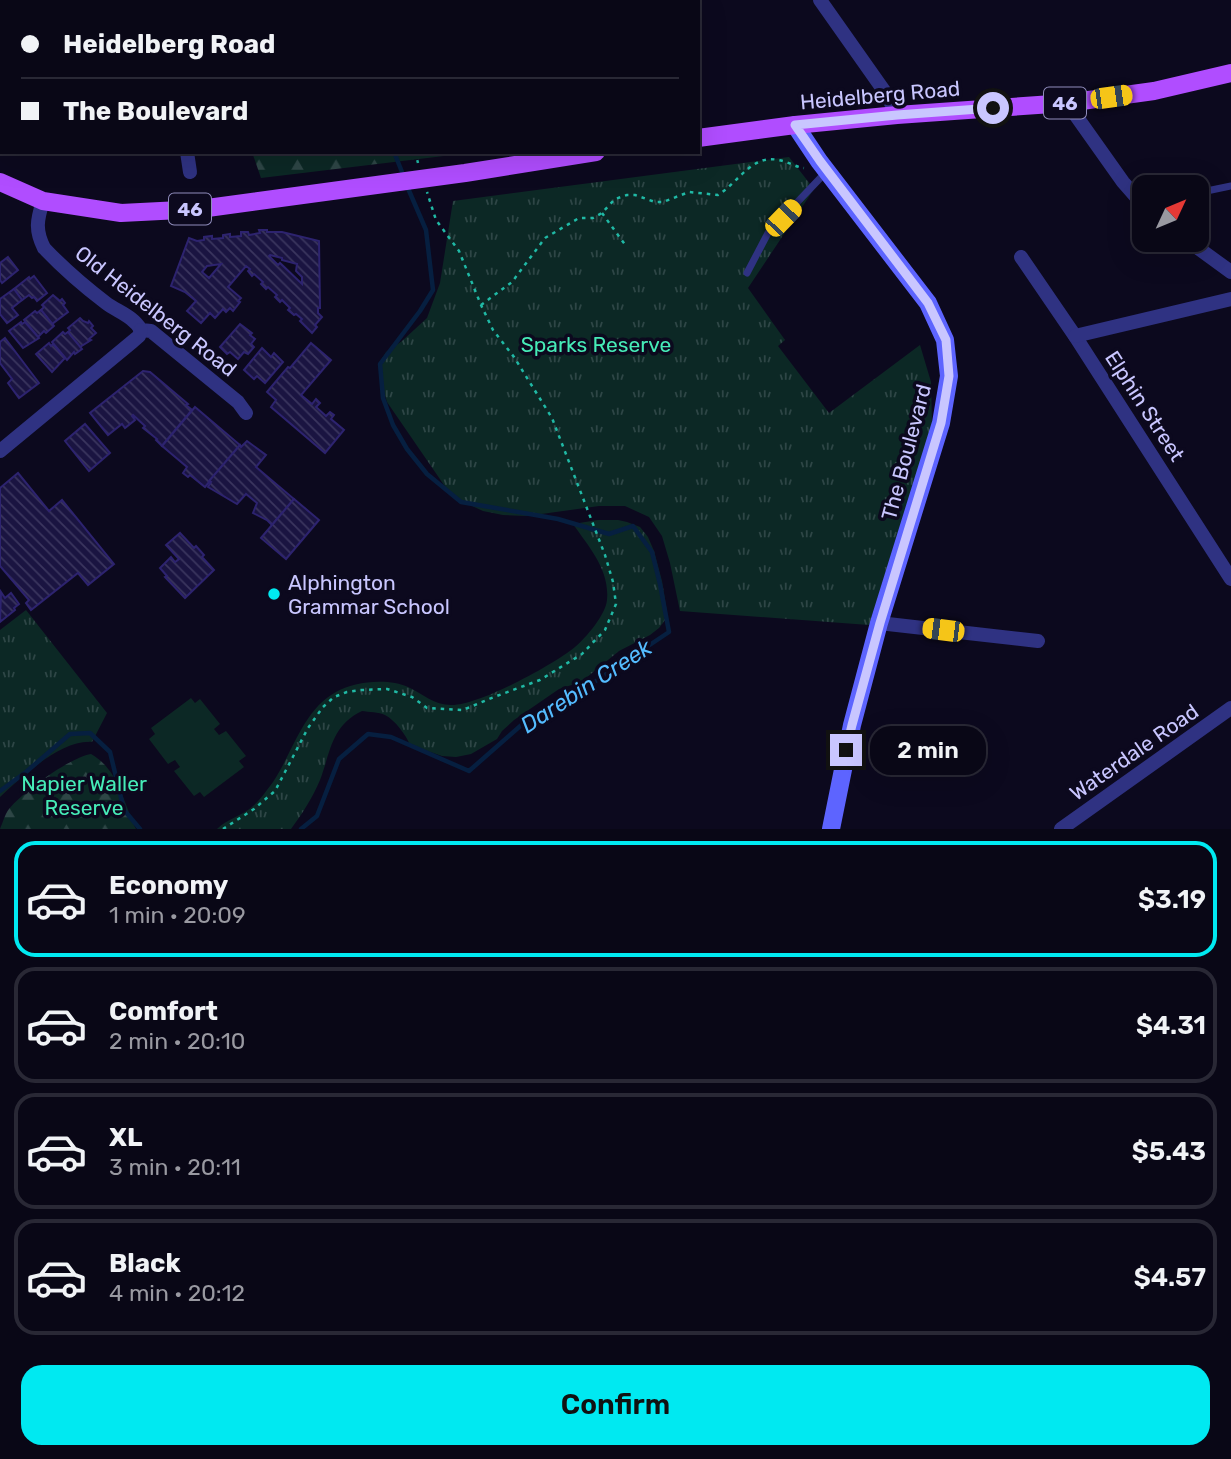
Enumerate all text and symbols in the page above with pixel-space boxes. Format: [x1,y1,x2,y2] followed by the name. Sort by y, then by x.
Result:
[63,29,276,60] text: Heidelberg Road
[799,76,961,114] street label: Heidelberg Road
[1089,84,1134,110] car
[1044,88,1086,118] road number: 46
[977,92,1009,124] route start
[63,96,248,127] text: The Boulevard
[1132,175,1209,252] north arrow
[1132,175,1209,252] map controls
[169,194,211,224] road number: 46
[761,196,806,240] car
[70,240,242,382] street label: Old Heidelberg Road
[521,332,671,357] park label: Sparks Reserve
[1100,346,1190,466] street label: Elphin Street
[876,381,936,523] street label: The Boulevard
[288,570,450,619] place label: Alphington Grammar School
[266,586,282,602] marker: Alphington Grammar School
[921,617,966,643] car
[515,632,658,739] water label: Darebin Creek
[1065,698,1203,806] street label: Waterdale Road
[870,726,986,774] callout: 2 min
[830,734,862,766] route end
[897,736,959,764] text: 2 min
[21,771,147,820] park label: Napier Waller Reserve
[25,868,88,931] icon: car
[109,870,228,901] text: Economy
[1138,884,1206,915] text: $3.19
[109,901,246,929] text: 1 min · 20:09
[25,994,88,1057] icon: car
[109,996,218,1027] text: Comfort
[1136,1010,1206,1041] text: $4.31
[109,1027,245,1055] text: 2 min · 20:10
[25,1120,88,1183] icon: car
[109,1122,142,1153] text: XL
[1132,1136,1206,1167] text: $5.43
[109,1153,241,1181] text: 3 min · 20:11
[25,1246,88,1309] icon: car
[109,1248,181,1279] text: Black
[1134,1262,1206,1293] text: $4.57
[109,1279,245,1307] text: 4 min · 20:12
[21,1365,1210,1445] button: Confirm

